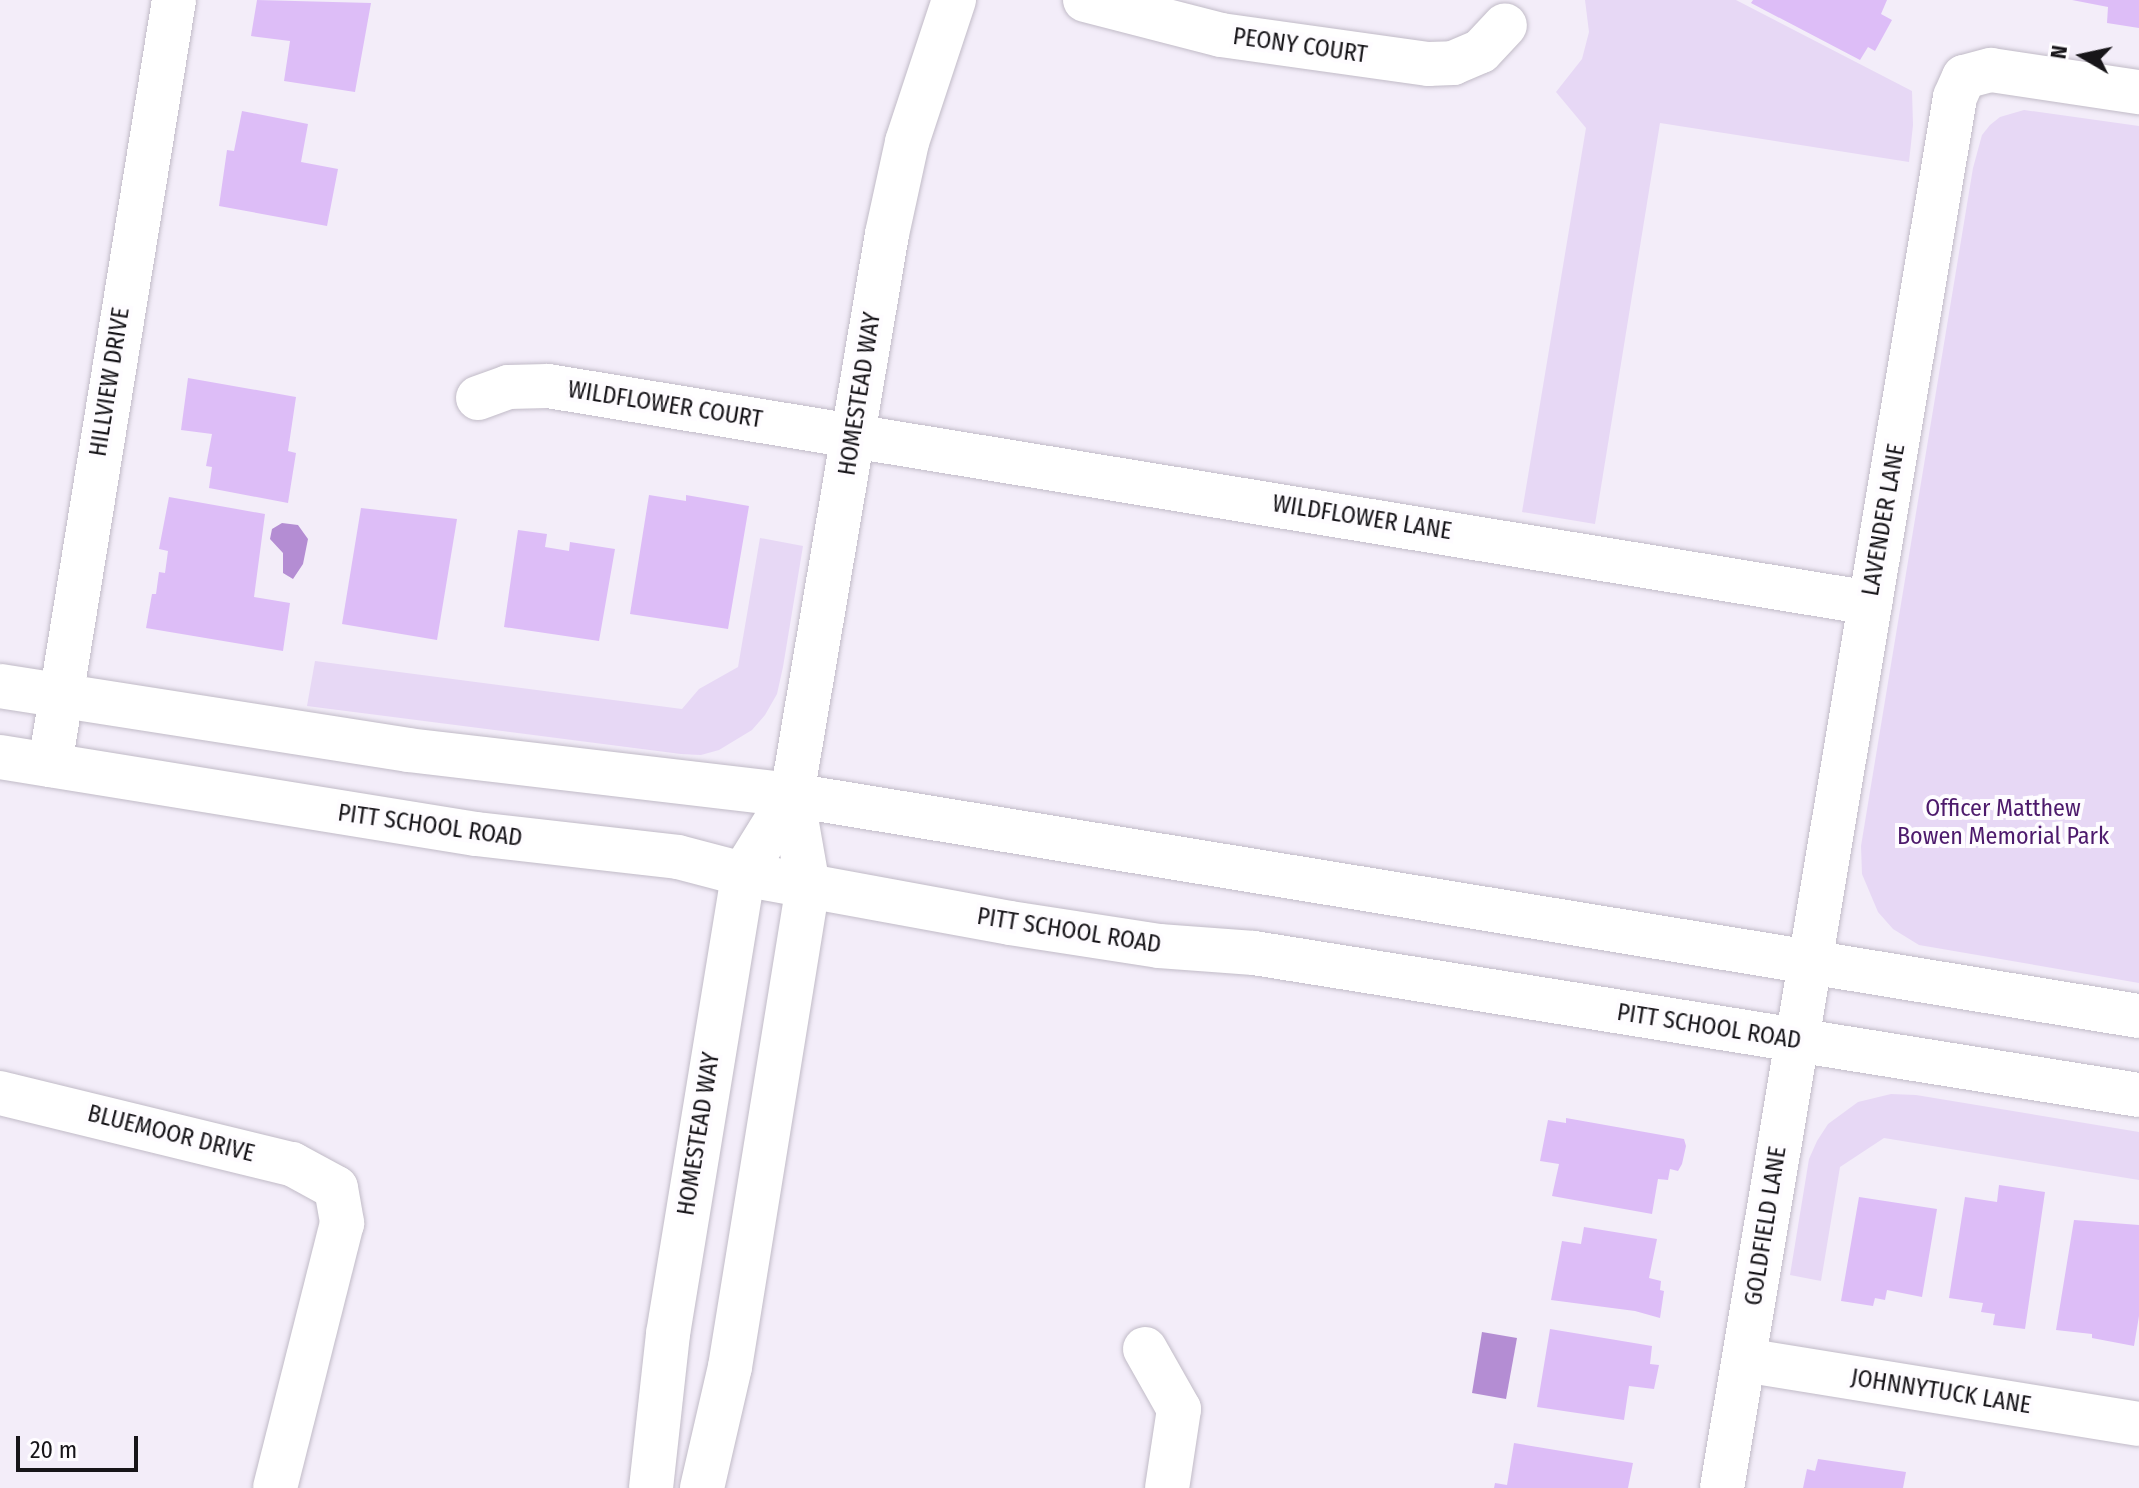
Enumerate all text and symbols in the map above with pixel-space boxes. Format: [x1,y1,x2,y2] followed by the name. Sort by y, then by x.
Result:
[2043,16,2123,96] north arrow
[1231,22,1369,70] street label: PEONY COURT
[2044,44,2073,61] text: N
[84,305,136,459] street label: HILLVIEW DRIVE
[833,310,887,478] street label: HOMESTEAD WAY
[566,375,764,435] street label: WILDFLOWER COURT
[1856,442,1912,598] street label: LAVENDER LANE
[1270,490,1454,546] street label: WILDFLOWER LANE
[1897,795,2109,851] park label: Officer Matthew Bowen Memorial Park
[336,799,524,853] street label: PITT SCHOOL ROAD
[975,902,1163,960] street label: PITT SCHOOL ROAD
[1615,998,1803,1056] street label: PITT SCHOOL ROAD
[672,1050,726,1218] street label: HOMESTEAD WAY
[85,1099,257,1169] street label: BLUEMOOR DRIVE
[1739,1144,1793,1308] street label: GOLDFIELD LANE
[1849,1364,2033,1420] street label: JOHNNYTUCK LANE
[20,1420,142,1470] scale bar
[30,1436,77,1464] text: 20 m

